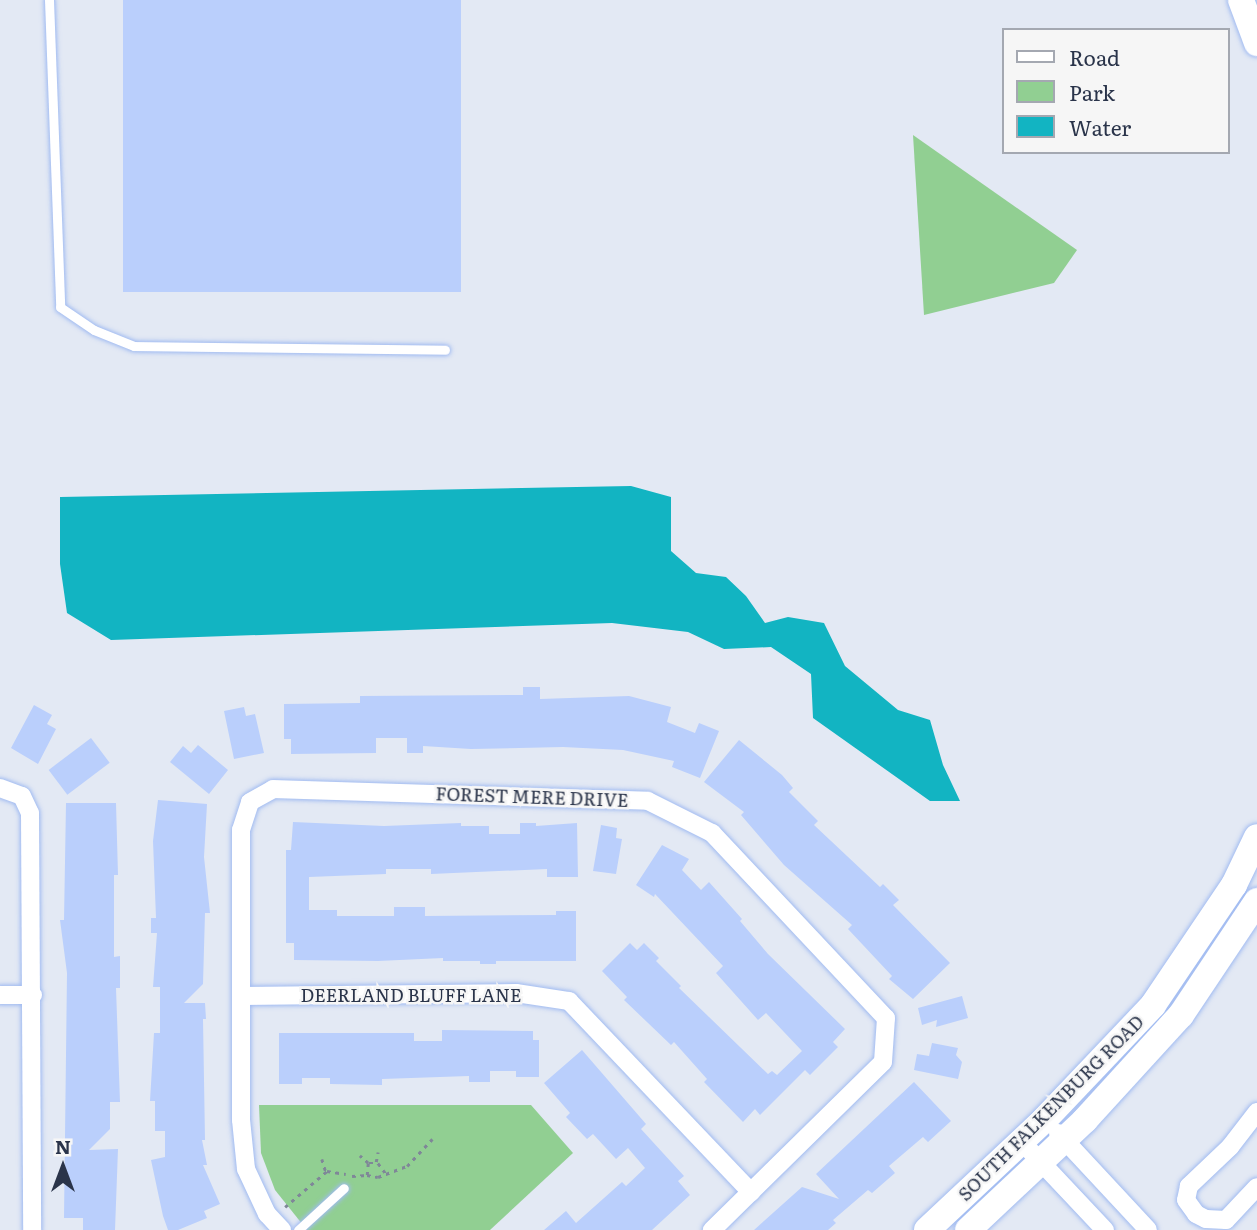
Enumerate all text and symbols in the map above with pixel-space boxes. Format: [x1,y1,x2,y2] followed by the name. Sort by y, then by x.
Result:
[1002,28,1229,154] legend
[1069,41,1120,72] text: Road
[1069,76,1115,107] text: Park
[1069,111,1131,142] text: Water
[435,783,629,811] street label: FOREST MERE DRIVE
[301,984,521,1006] street label: DEERLAND BLUFF LANE
[954,1011,1148,1205] street label: SOUTH FALKENBURG ROAD
[28,1132,98,1202] north arrow
[55,1132,71,1160] text: N

